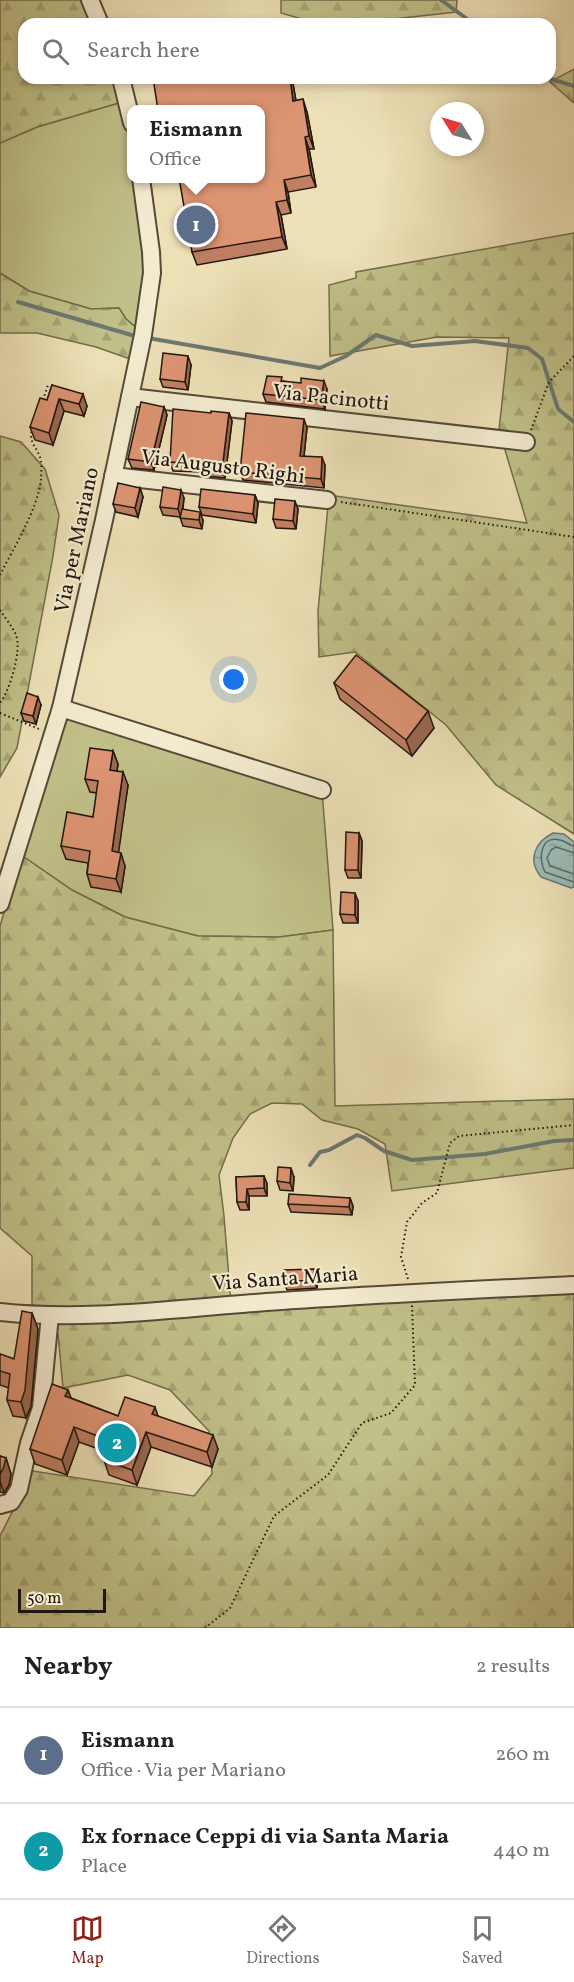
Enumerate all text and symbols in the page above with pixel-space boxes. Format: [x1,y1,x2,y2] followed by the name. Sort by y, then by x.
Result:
[18,18,556,84] search box
[39,35,72,68] icon: search
[87,36,200,67] text: Search here
[430,102,484,156] north arrow
[127,105,265,183] popup
[149,115,243,146] text: Eismann
[149,146,201,174] text: Office
[176,202,216,248] pin: 1
[271,378,391,419] street label: Via Pacinotti
[139,443,306,492] street label: Via Augusto Righi
[48,465,107,616] street label: Via per Mariano
[219,665,248,694] your location
[211,1260,359,1299] street label: Via Santa Maria
[98,1420,136,1466] pin: 2
[18,1586,106,1614] scale bar
[27,1588,61,1610] text: 50 m
[24,1649,113,1685] text: Nearby
[476,1653,550,1681] text: 2 results
[81,1726,175,1757] text: Eismann
[39,1741,48,1769] text: 1
[495,1741,550,1769] text: 260 m
[81,1757,286,1785] text: Office · Via per Mariano
[81,1822,449,1853] text: Ex fornace Ceppi di via Santa Maria
[38,1837,49,1865] text: 2
[493,1837,550,1865] text: 440 m
[81,1853,127,1881] text: Place
[71,1912,104,1970] tab: Map
[246,1912,320,1970] tab: Directions
[462,1912,503,1970] tab: Saved

